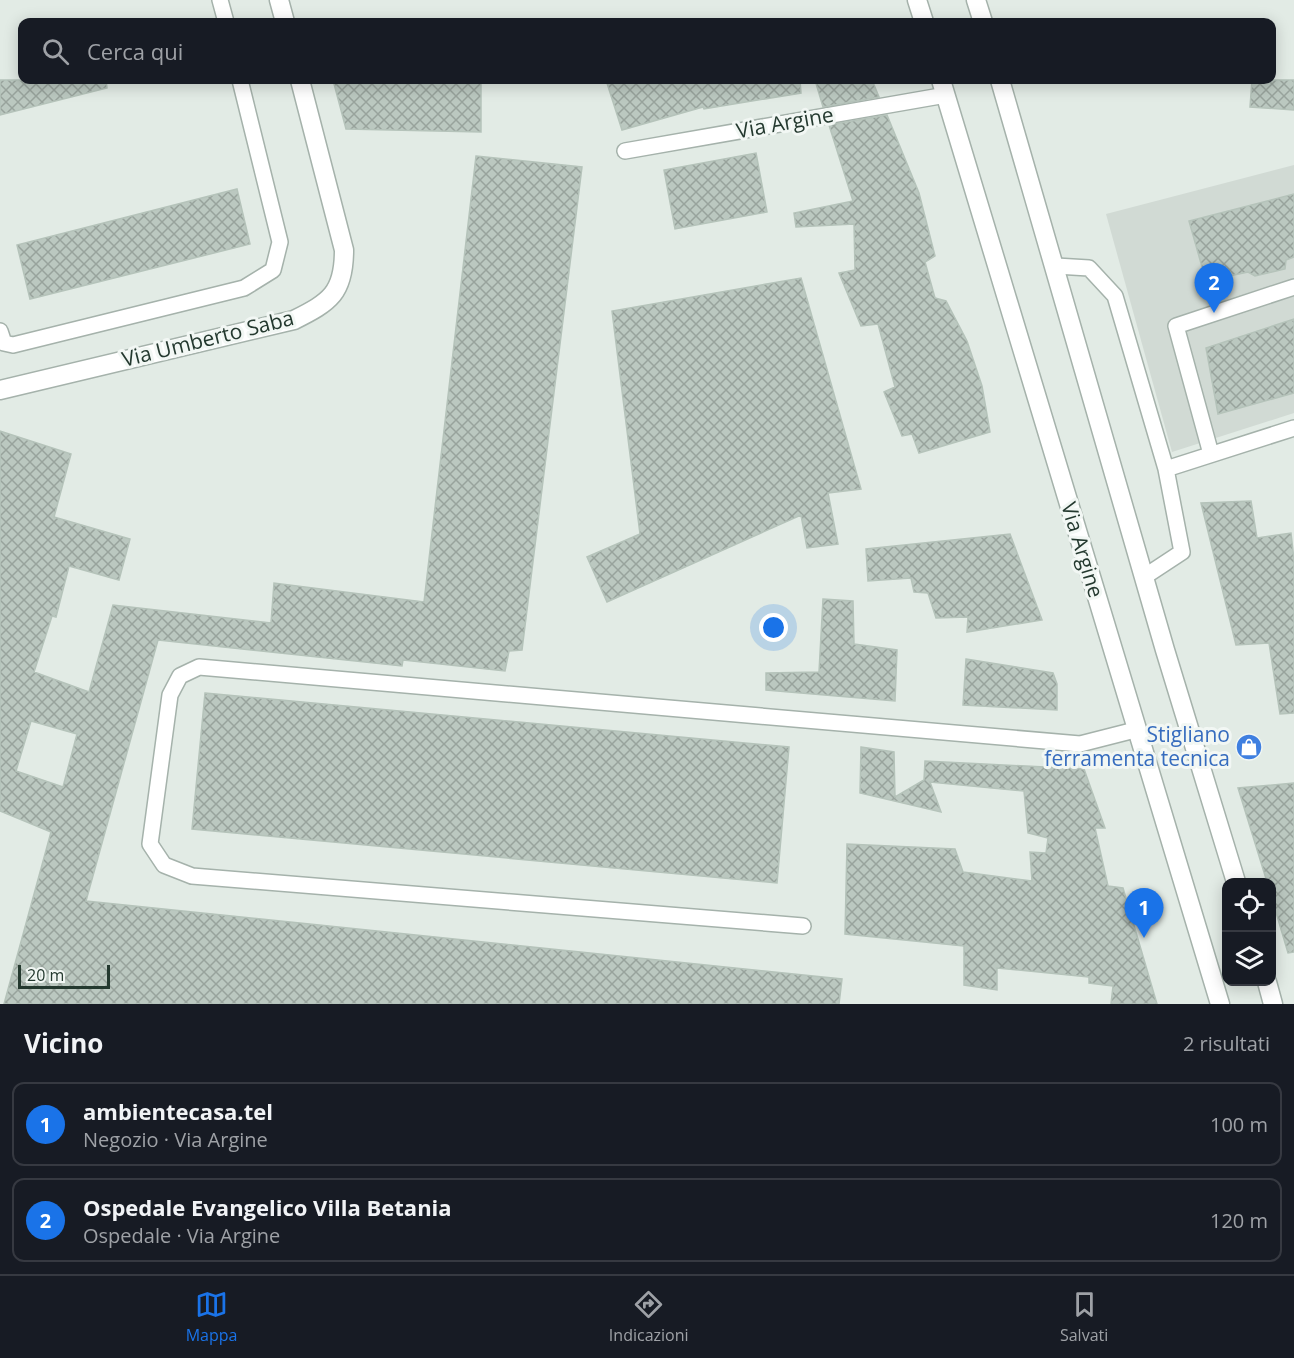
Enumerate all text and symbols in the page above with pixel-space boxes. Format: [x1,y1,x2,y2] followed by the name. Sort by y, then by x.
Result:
[18,18,1276,84] search box
[39,35,72,68] icon: search
[87,36,183,66] text: Cerca qui
[734,100,836,144] street label: Via Argine
[1194,264,1234,313] pin: 2
[119,303,297,373] street label: Via Umberto Saba
[1055,499,1111,601] street label: Via Argine
[759,613,788,642] your location
[1044,720,1230,772] place label: Stigliano ferramenta tecnica
[1234,732,1264,762] shop icon: Stigliano ferramenta tecnica
[1222,878,1276,986] map controls
[1222,878,1276,932] button: locate
[1124,888,1164,938] pin: 1
[1222,932,1276,986] button: layers
[18,962,110,990] scale bar
[27,964,64,986] text: 20 m
[24,1025,103,1061] text: Vicino
[1183,1030,1270,1057] text: 2 risultati
[83,1096,273,1126] text: ambientecasa.tel
[40,1111,51,1138] text: 1
[1210,1111,1268,1138] text: 100 m
[83,1126,268,1153] text: Negozio · Via Argine
[83,1192,452,1222] text: Ospedale Evangelico Villa Betania
[40,1207,51,1234] text: 2
[1210,1207,1268,1234] text: 120 m
[83,1222,280,1249] text: Ospedale · Via Argine
[186,1288,237,1346] tab: Mappa
[609,1288,689,1346] tab: Indicazioni
[1060,1288,1108,1346] tab: Salvati

